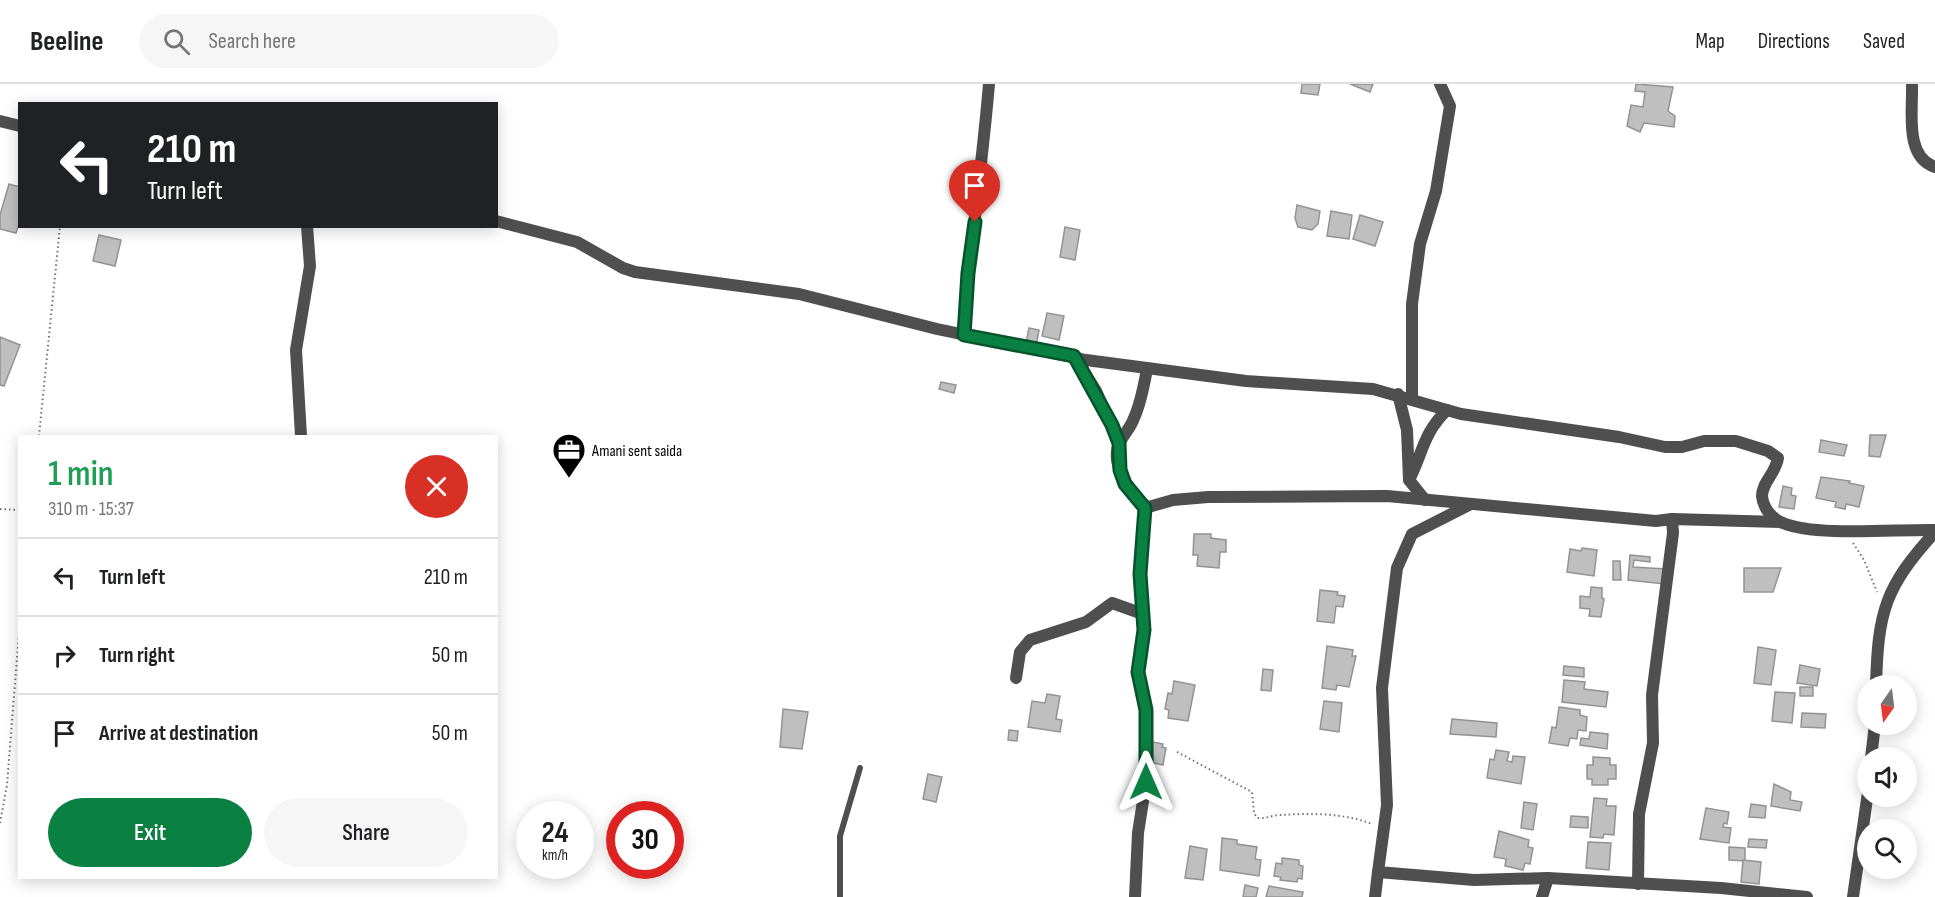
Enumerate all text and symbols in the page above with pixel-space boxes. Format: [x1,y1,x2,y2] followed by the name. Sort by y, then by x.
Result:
[139,14,559,68] search box
[30,25,103,58] text: Beeline
[160,25,193,58] icon: search
[208,28,296,55] text: Search here
[1695,29,1725,54] text: Map
[1758,29,1830,54] text: Directions
[1863,29,1905,54] text: Saved
[147,124,236,175] text: 210 m
[48,126,126,204] icon: left
[949,160,1000,222] pin
[958,169,991,202] icon: arrive
[147,175,223,207] text: Turn left
[551,432,587,479] office icon: Amani sent saida
[591,442,682,461] place label: Amani sent saida
[48,453,113,496] text: 1 min
[405,455,468,518] button: close
[48,497,134,521] text: 310 m · 15:37
[48,561,81,594] icon: left
[99,564,165,591] text: Turn left
[424,564,468,591] text: 210 m
[48,639,81,672] icon: right
[99,642,175,669] text: Turn right
[432,642,468,669] text: 50 m
[1857,675,1917,735] north arrow
[1857,675,1917,879] map controls
[48,717,81,750] icon: arrive
[99,720,258,747] text: Arrive at destination
[432,720,468,747] text: 50 m
[1857,747,1917,807] button: sound
[1114,750,1178,814] position arrow
[48,798,252,867] button: Exit
[264,798,468,867] button: Share
[606,801,684,879] speed limit sign: 30
[542,815,568,851] text: 24
[1857,819,1917,879] button: search
[542,846,568,865] text: km/h

